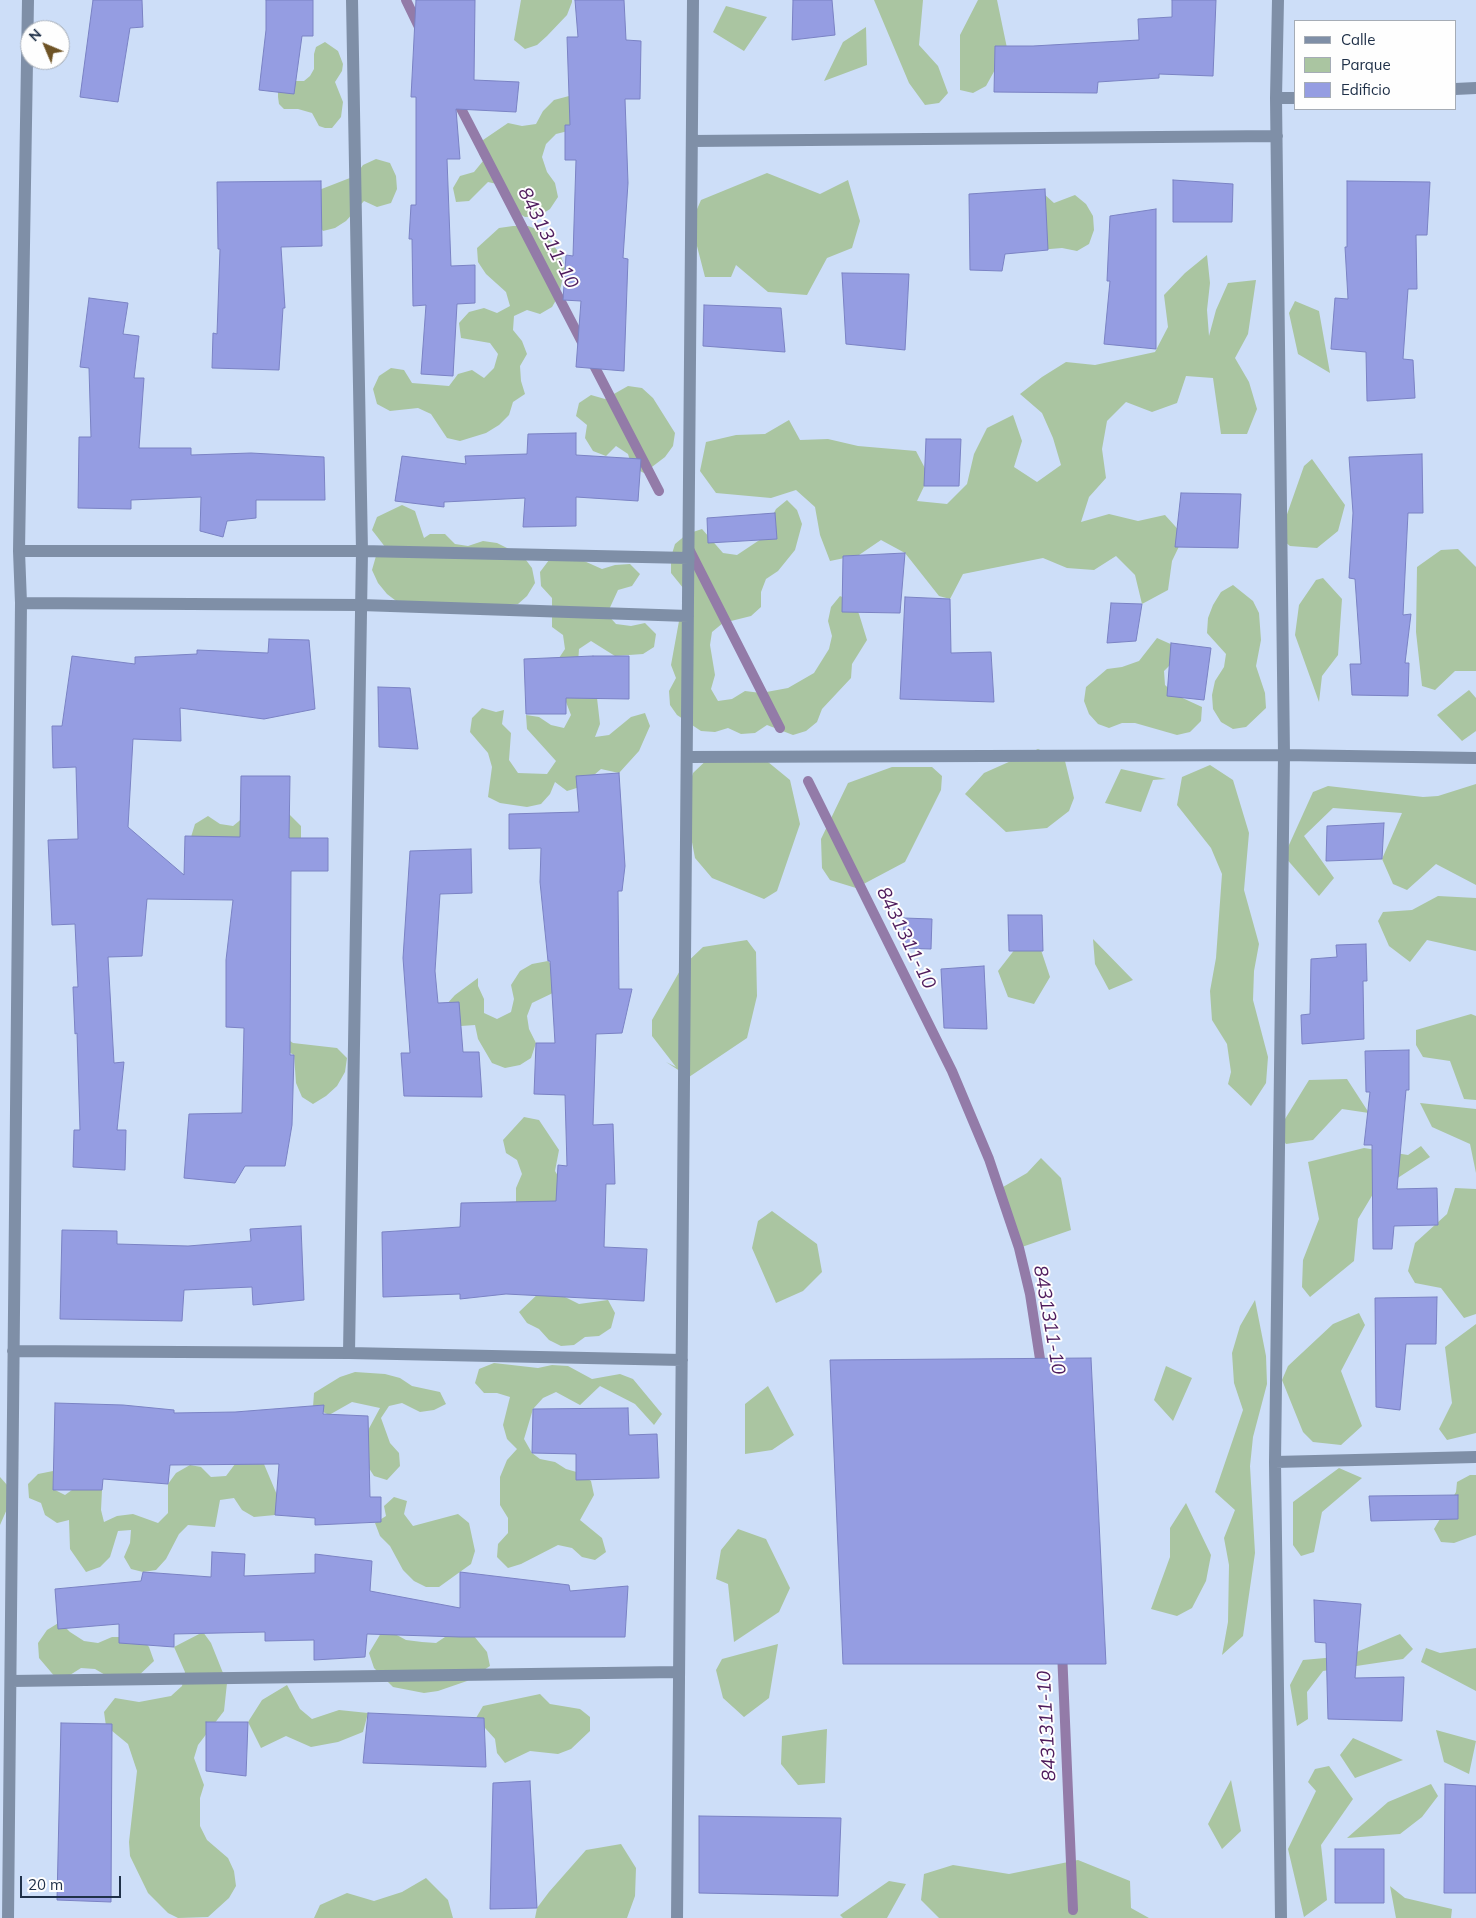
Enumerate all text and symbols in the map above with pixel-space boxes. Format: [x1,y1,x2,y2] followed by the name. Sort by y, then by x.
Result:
[20,20,70,70] north arrow
[1294,20,1456,110] legend
[25,25,45,45] text: N
[1341,30,1375,49] text: Calle
[1341,55,1391,74] text: Parque
[1341,80,1391,99] text: Edificio
[513,183,583,293] water label: 8431311-10
[871,883,941,993] water label: 8431311-10
[1028,1263,1070,1377] water label: 8431311-10
[1033,1670,1061,1782] water label: 8431311-10
[22,1866,124,1898] scale bar
[28,1875,63,1894] text: 20 m

